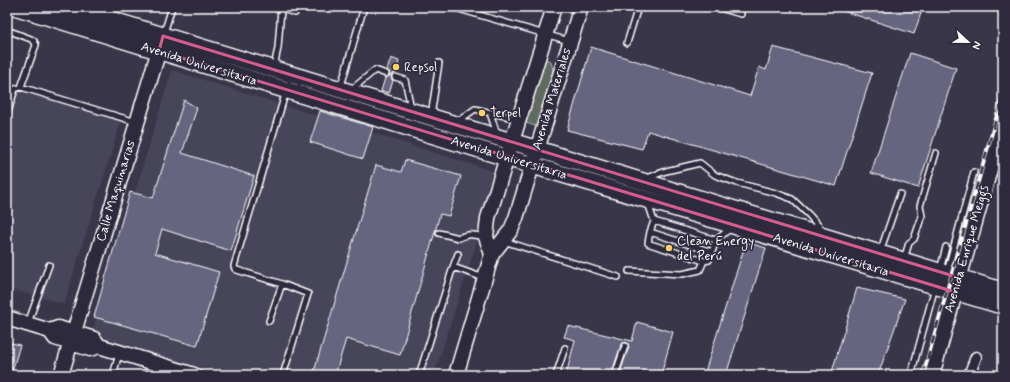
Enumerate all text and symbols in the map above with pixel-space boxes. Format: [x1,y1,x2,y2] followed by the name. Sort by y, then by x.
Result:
[948,22,988,62] north arrow
[139,38,259,90] street label: Avenida Universitaria
[968,39,984,51] text: N
[528,46,576,152] street label: Avenida Materiales
[404,59,437,76] place label: Repsol
[391,62,401,72] marker: Repsol
[490,105,521,122] place label: Terpel
[477,108,487,118] marker: Terpel
[449,132,569,184] street label: Avenida Universitaria
[92,138,140,244] street label: Calle Maquinarias
[941,183,995,315] street label: Avenida Enrique Meiggs
[771,229,891,281] street label: Avenida Universitaria
[677,233,754,265] place label: Clean Energy del Perú
[664,243,674,253] marker: Clean Energy del Perú

